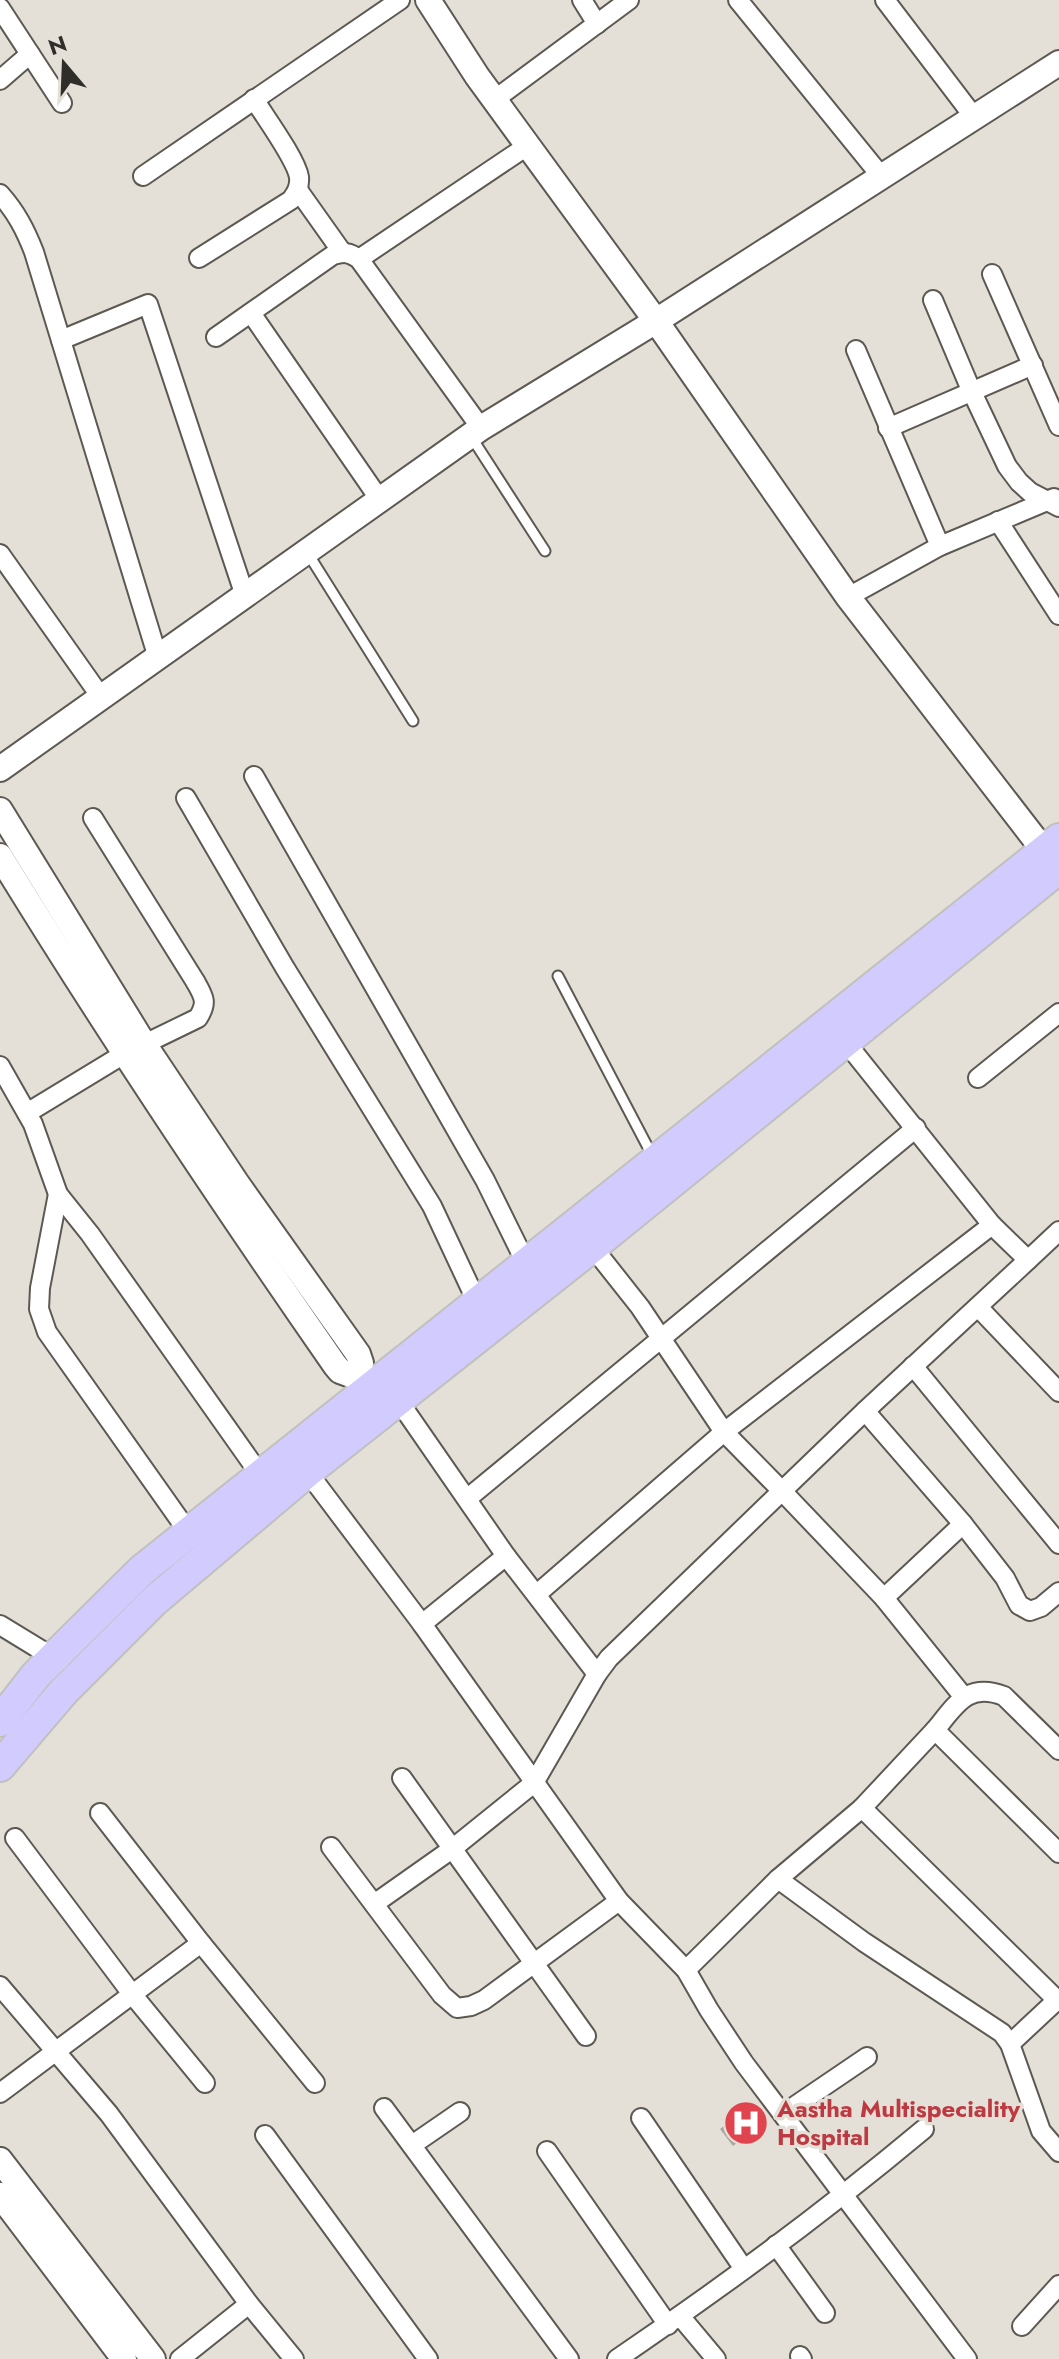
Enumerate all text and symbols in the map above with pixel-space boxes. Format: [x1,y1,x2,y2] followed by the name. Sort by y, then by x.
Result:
[24,24,104,104] north arrow
[44,27,71,63] text: N
[776,2091,1021,2154] place label: Aastha Multispeciality Hospital
[722,2099,770,2147] hospital icon: Aastha Multispeciality Hospital

